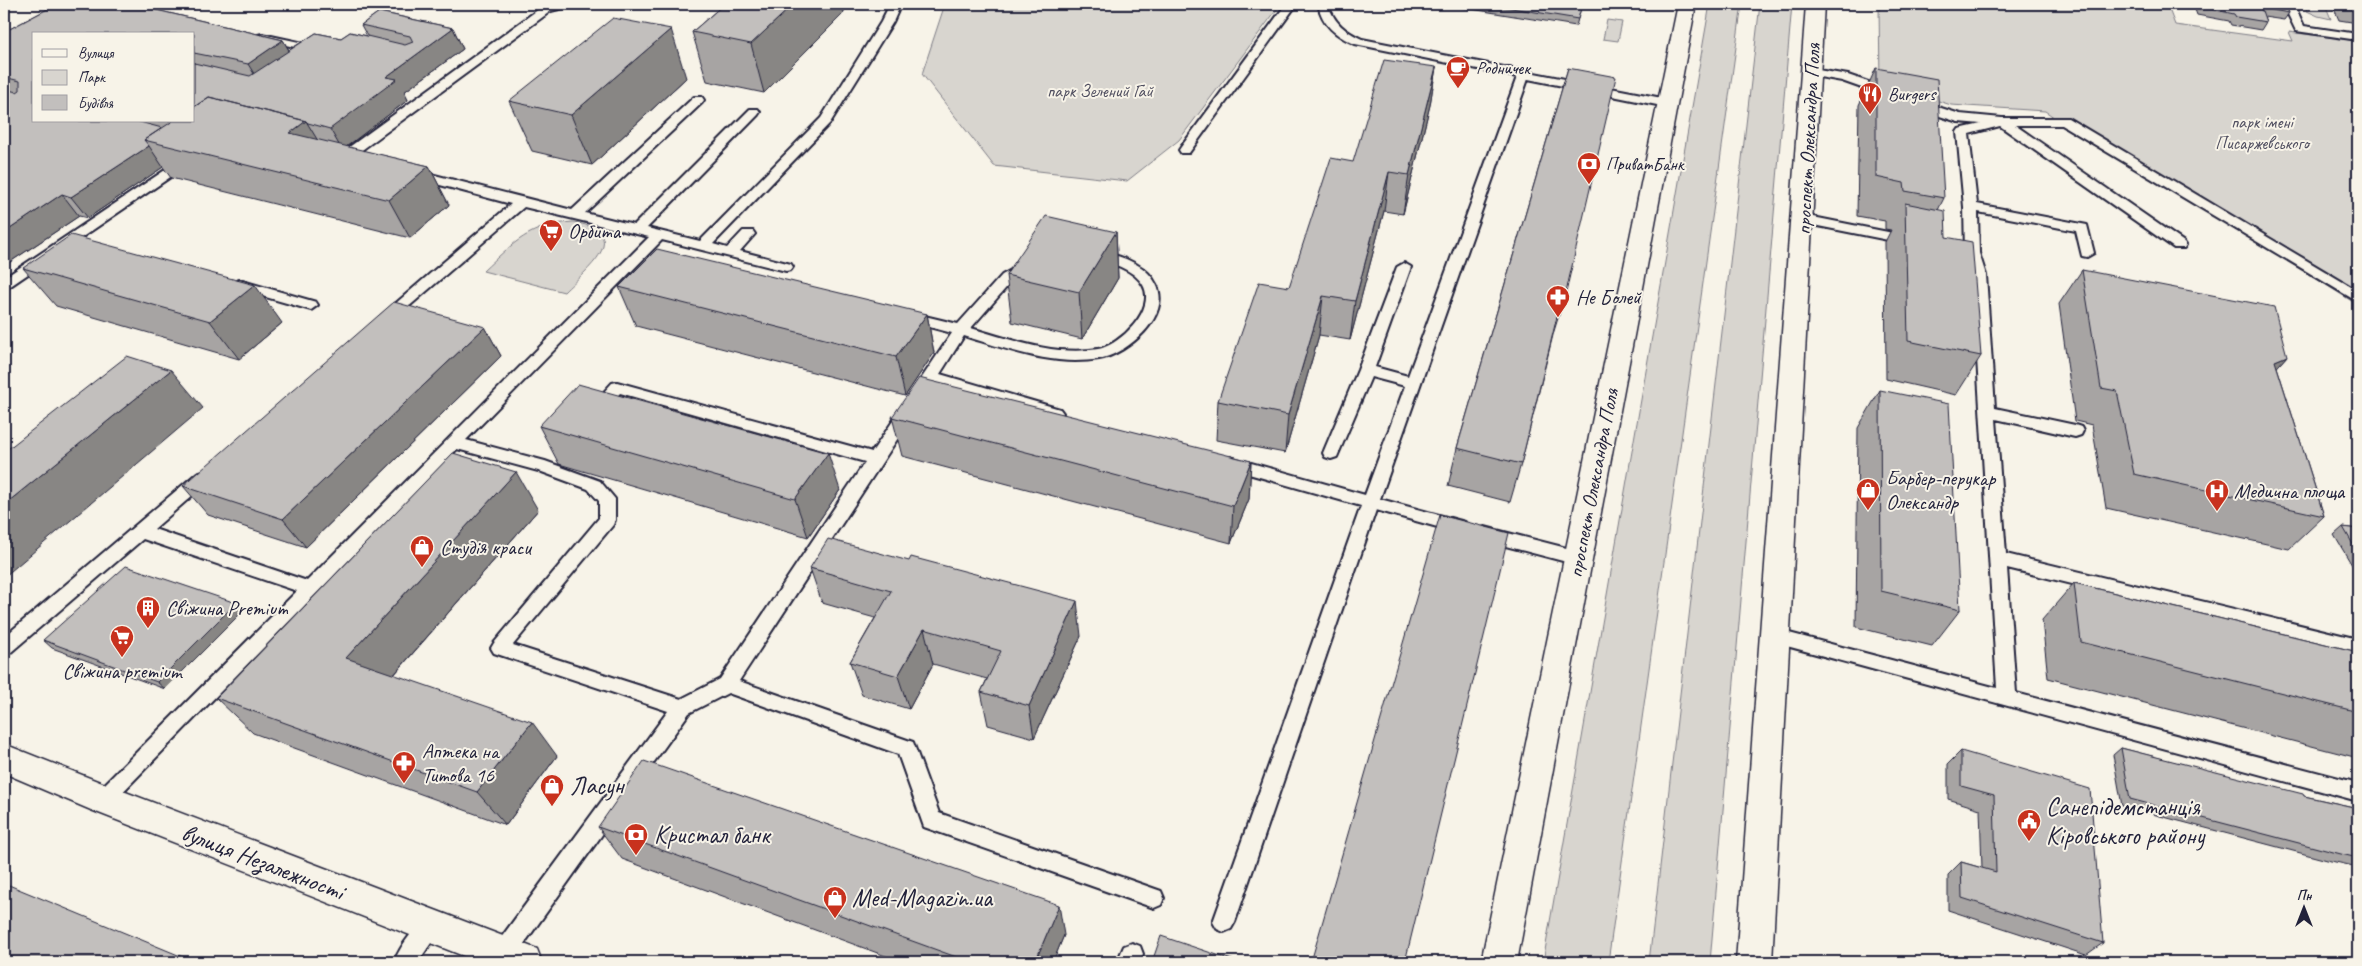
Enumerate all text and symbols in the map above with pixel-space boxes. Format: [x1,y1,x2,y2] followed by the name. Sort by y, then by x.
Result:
[32,32,195,122] legend
[1790,41,1826,236] street label: проспект Олександра Поля
[78,44,115,63] text: Вулиця
[1445,55,1471,89] cafe icon: Родничек
[1476,57,1532,79] place label: Родничек
[78,68,106,87] text: Парк
[1047,80,1154,102] park label: парк Зелений Гай
[1857,81,1883,115] restaurant icon: Burgers
[1888,83,1937,105] place label: Burgers
[78,94,113,113] text: Будівля
[2215,111,2310,154] park label: парк імені Писаржевського
[1576,151,1602,185] bank icon: ПриватБанк
[1606,153,1685,175] place label: ПриватБанк
[538,218,564,252] supermarket icon: Орбита
[568,218,622,244] place label: Орбита
[1545,284,1571,318] pharmacy icon: Не Болей
[1576,284,1642,310] place label: Не Болей
[1562,385,1624,580] street label: проспект Олександра Поля
[1886,465,1996,515] place label: Барбер-перукар Олександр
[1855,477,1881,511] shop icon: Барбер-перукар Олександр
[2204,478,2230,512] hospital icon: Медична площа
[2234,478,2346,504] place label: Медична площа
[409,534,435,568] shop icon: Студія краси
[440,534,533,560] place label: Студія краси
[135,595,161,629] building icon: Свіжина Premium
[166,595,289,621] place label: Свіжина Premium
[109,624,135,658] supermarket icon: Свіжина premium
[63,658,184,684] place label: Свіжина premium
[422,738,501,788] place label: Аптека на Титова 16
[391,750,417,784] pharmacy icon: Аптека на Титова 16
[570,770,625,802] place label: Ласун
[539,773,565,807] shop icon: Ласун
[2046,791,2206,852] place label: Санепідемстанція Кіровського району
[2016,808,2042,842] public building icon: Санепідемстанція Кіровського району
[177,816,352,910] street label: вулиця Незалежності
[654,819,772,851] place label: Кристал банк
[623,822,649,856] bank icon: Кристал банк
[852,882,994,914] place label: Med-Magazin.ua
[2280,884,2330,934] north arrow
[822,885,848,919] shop icon: Med-Magazin.ua
[2297,887,2312,904] text: Пн

